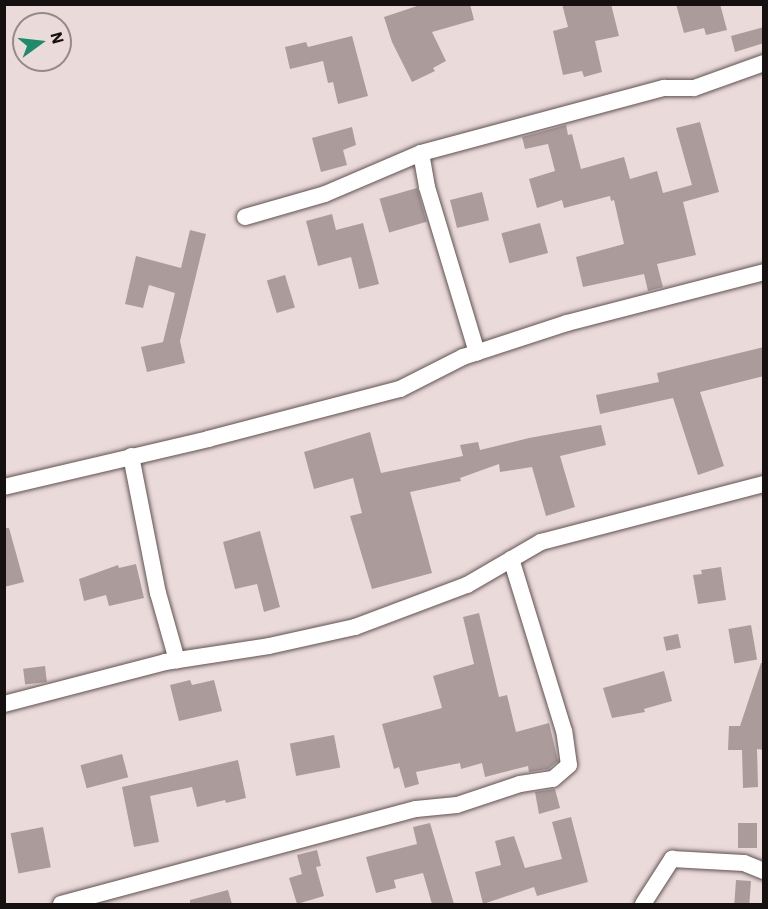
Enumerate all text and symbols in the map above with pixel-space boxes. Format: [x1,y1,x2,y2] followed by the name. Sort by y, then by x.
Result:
[12,12,72,72] north arrow
[46,30,69,46] text: N

